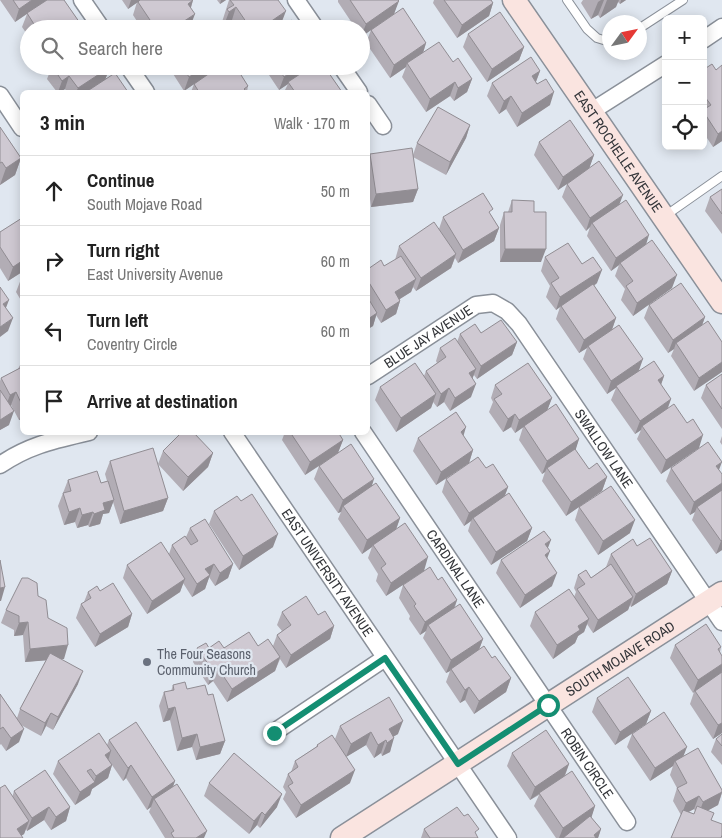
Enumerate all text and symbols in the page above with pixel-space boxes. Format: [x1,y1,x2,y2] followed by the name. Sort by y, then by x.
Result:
[602,15,647,60] north arrow
[662,15,707,150] map controls
[662,15,707,60] button: +
[20,20,370,75] search box
[38,34,66,62] icon: search
[78,35,163,61] text: Search here
[662,60,707,105] button: −
[570,87,667,216] street label: EAST ROCHELLE AVENUE
[662,105,707,150] button: locate
[40,108,85,137] text: 3 min
[274,112,350,134] text: Walk · 170 m
[87,167,155,193] text: Continue
[40,177,68,205] icon: ahead
[321,180,350,202] text: 50 m
[87,193,202,215] text: South Mojave Road
[87,237,159,263] text: Turn right
[40,247,68,275] icon: right
[321,250,350,272] text: 60 m
[87,263,223,285] text: East University Avenue
[380,301,476,372] street label: BLUE JAY AVENUE
[87,307,148,333] text: Turn left
[40,317,68,345] icon: left
[321,320,350,342] text: 60 m
[87,333,177,355] text: Coventry Circle
[40,387,68,415] icon: arrive
[87,388,238,414] text: Arrive at destination
[571,406,637,492] street label: SWALLOW LANE
[278,505,377,640] street label: EAST UNIVERSITY AVENUE
[423,526,488,611] street label: CARDINAL LANE
[562,617,678,700] street label: SOUTH MOJAVE ROAD
[157,645,256,679] place label: The Four Seasons Community Church
[141,656,153,668] marker: The Four Seasons Community Church
[537,694,560,717] route start
[263,722,286,745] route end
[557,724,618,802] street label: ROBIN CIRCLE

